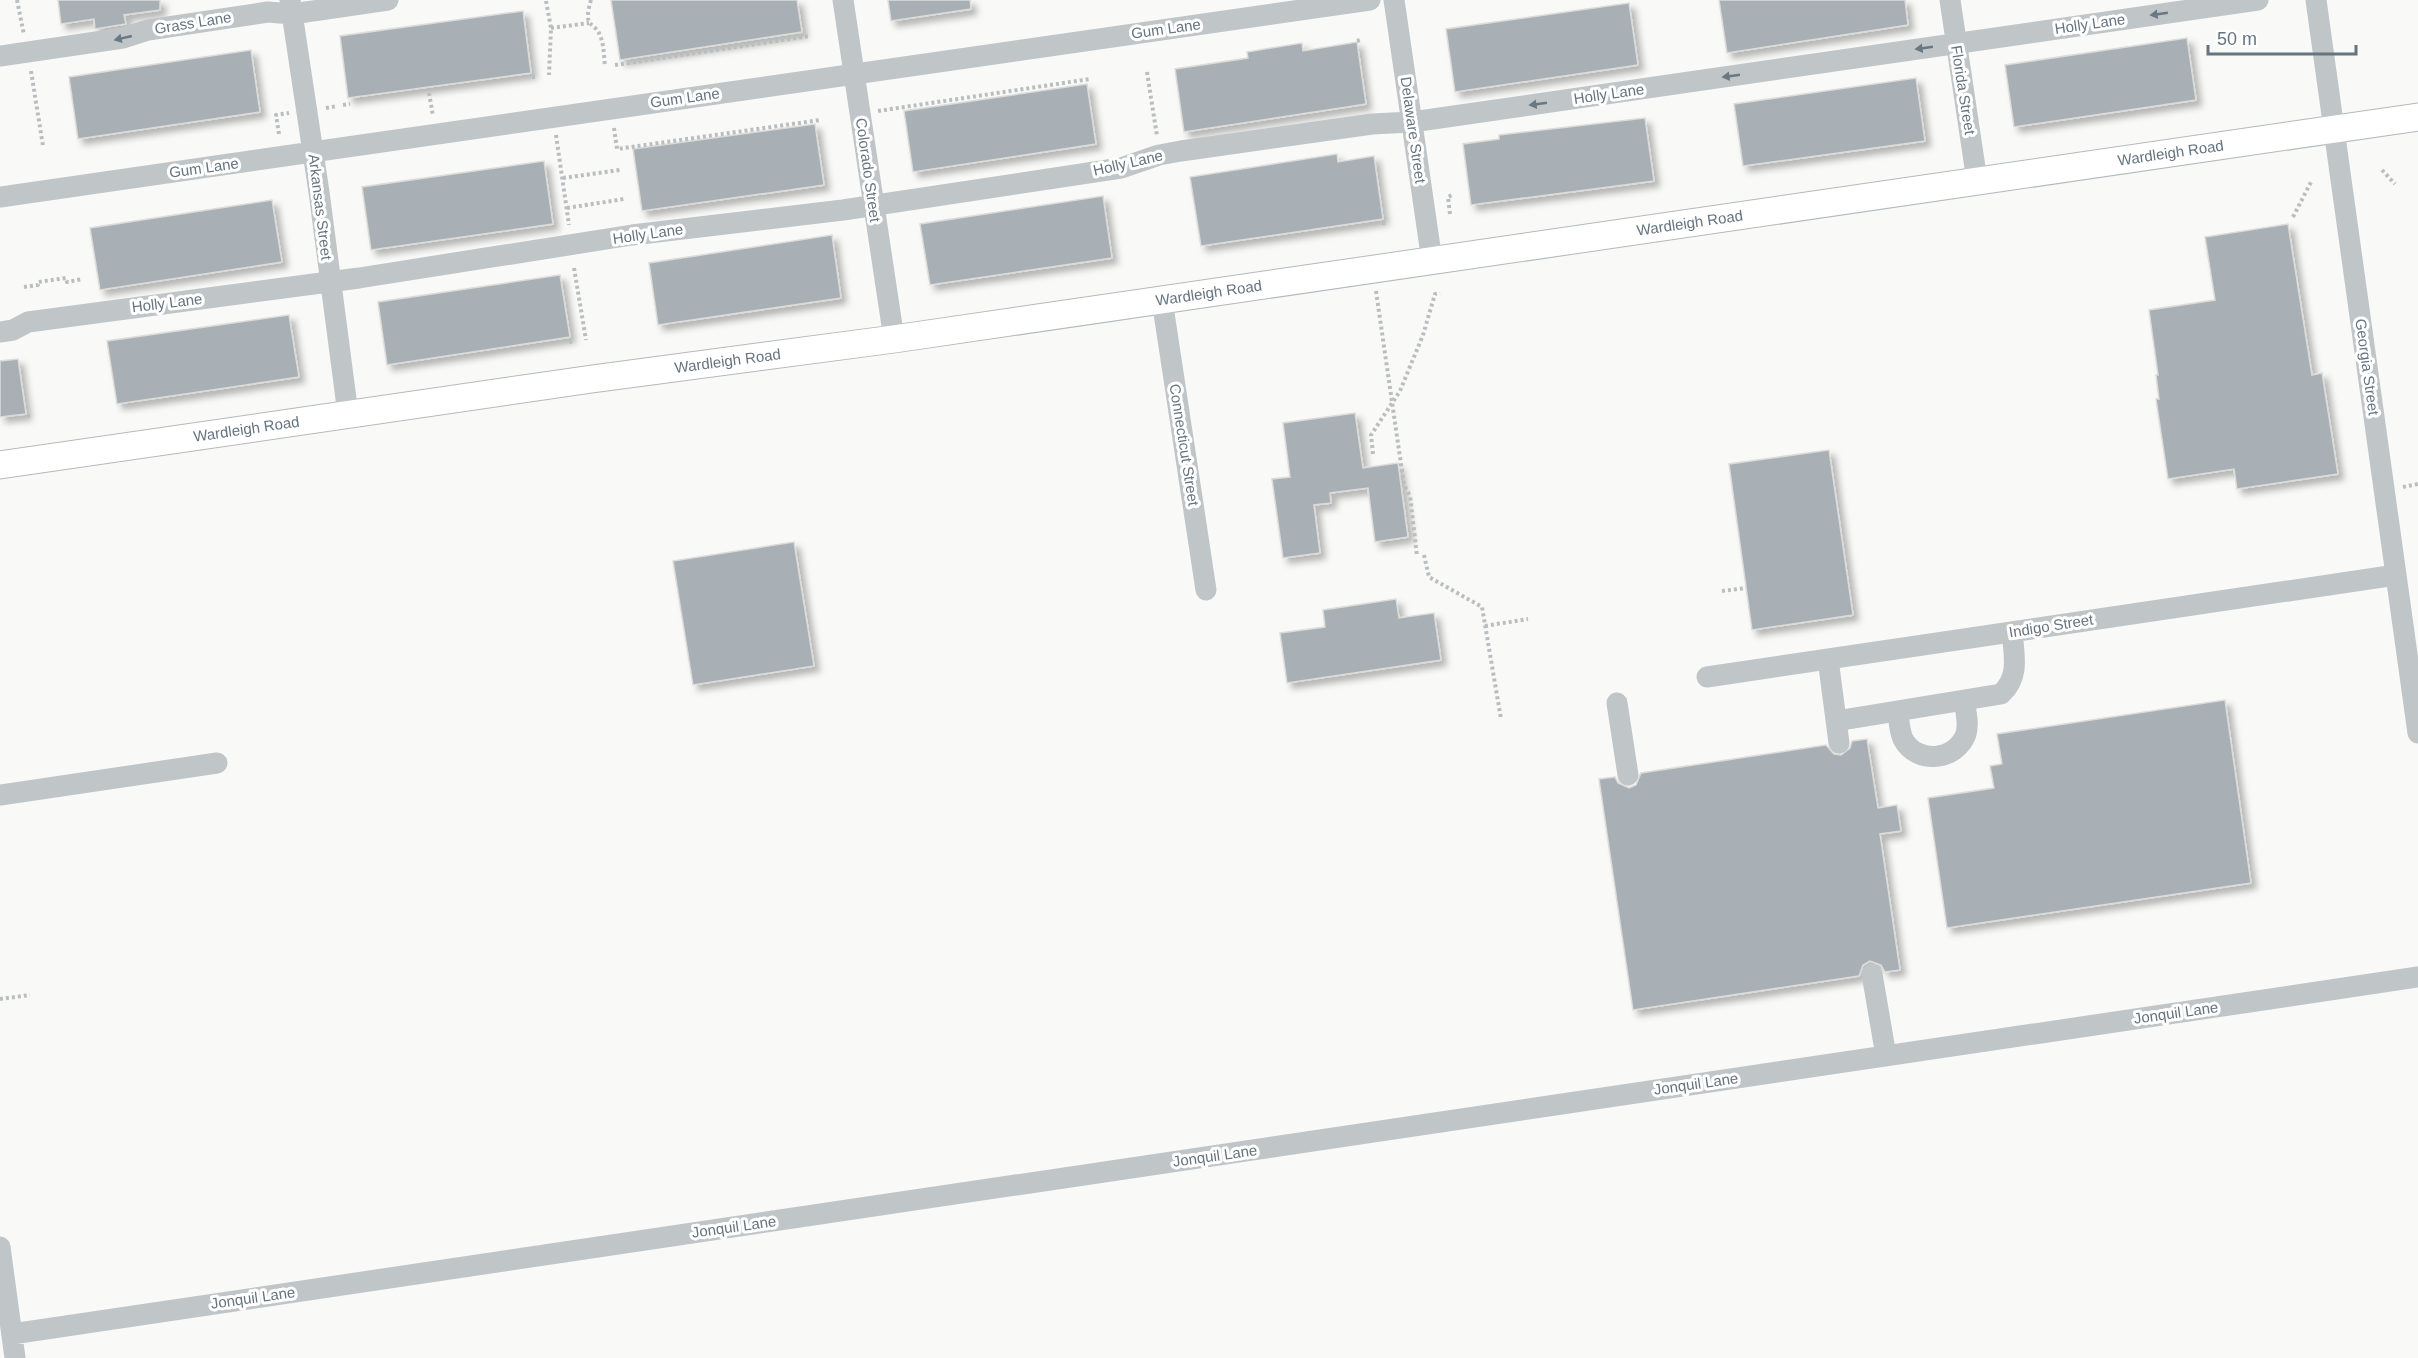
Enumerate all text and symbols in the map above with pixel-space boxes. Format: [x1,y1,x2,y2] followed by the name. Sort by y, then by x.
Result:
[153,8,233,37] street label: Grass Lane
[2054,10,2126,37] street label: Holly Lane
[2149,10,2168,19] one-way arrow
[1130,15,1202,42] street label: Gum Lane
[2208,18,2356,56] scale bar
[2217,29,2257,49] text: 50 m
[114,33,132,43] one-way arrow
[1915,44,1934,53] one-way arrow
[1948,44,1979,137] street label: Florida Street
[1722,72,1741,81] one-way arrow
[1398,75,1430,185] street label: Delaware Street
[1573,80,1645,107] street label: Holly Lane
[649,84,721,111] street label: Gum Lane
[1529,99,1548,108] one-way arrow
[853,117,884,224] street label: Colorado Street
[2116,136,2225,169] street label: Wardleigh Road
[1091,146,1164,179] street label: Holly Lane
[306,153,336,262] street label: Arkansas Street
[168,154,240,181] street label: Gum Lane
[1635,206,1744,239] street label: Wardleigh Road
[612,220,684,247] street label: Holly Lane
[1155,277,1263,309] street label: Wardleigh Road
[131,290,203,315] street label: Holly Lane
[2352,317,2383,417] street label: Georgia Street
[673,345,782,376] street label: Wardleigh Road
[1166,383,1203,508] street label: Connecticut Street
[192,413,301,445] street label: Wardleigh Road
[2008,610,2095,641] street label: Indigo Street
[2133,998,2219,1027] street label: Jonquil Lane
[1653,1069,1739,1098] street label: Jonquil Lane
[1172,1141,1258,1170] street label: Jonquil Lane
[691,1212,777,1241] street label: Jonquil Lane
[210,1283,296,1312] street label: Jonquil Lane

